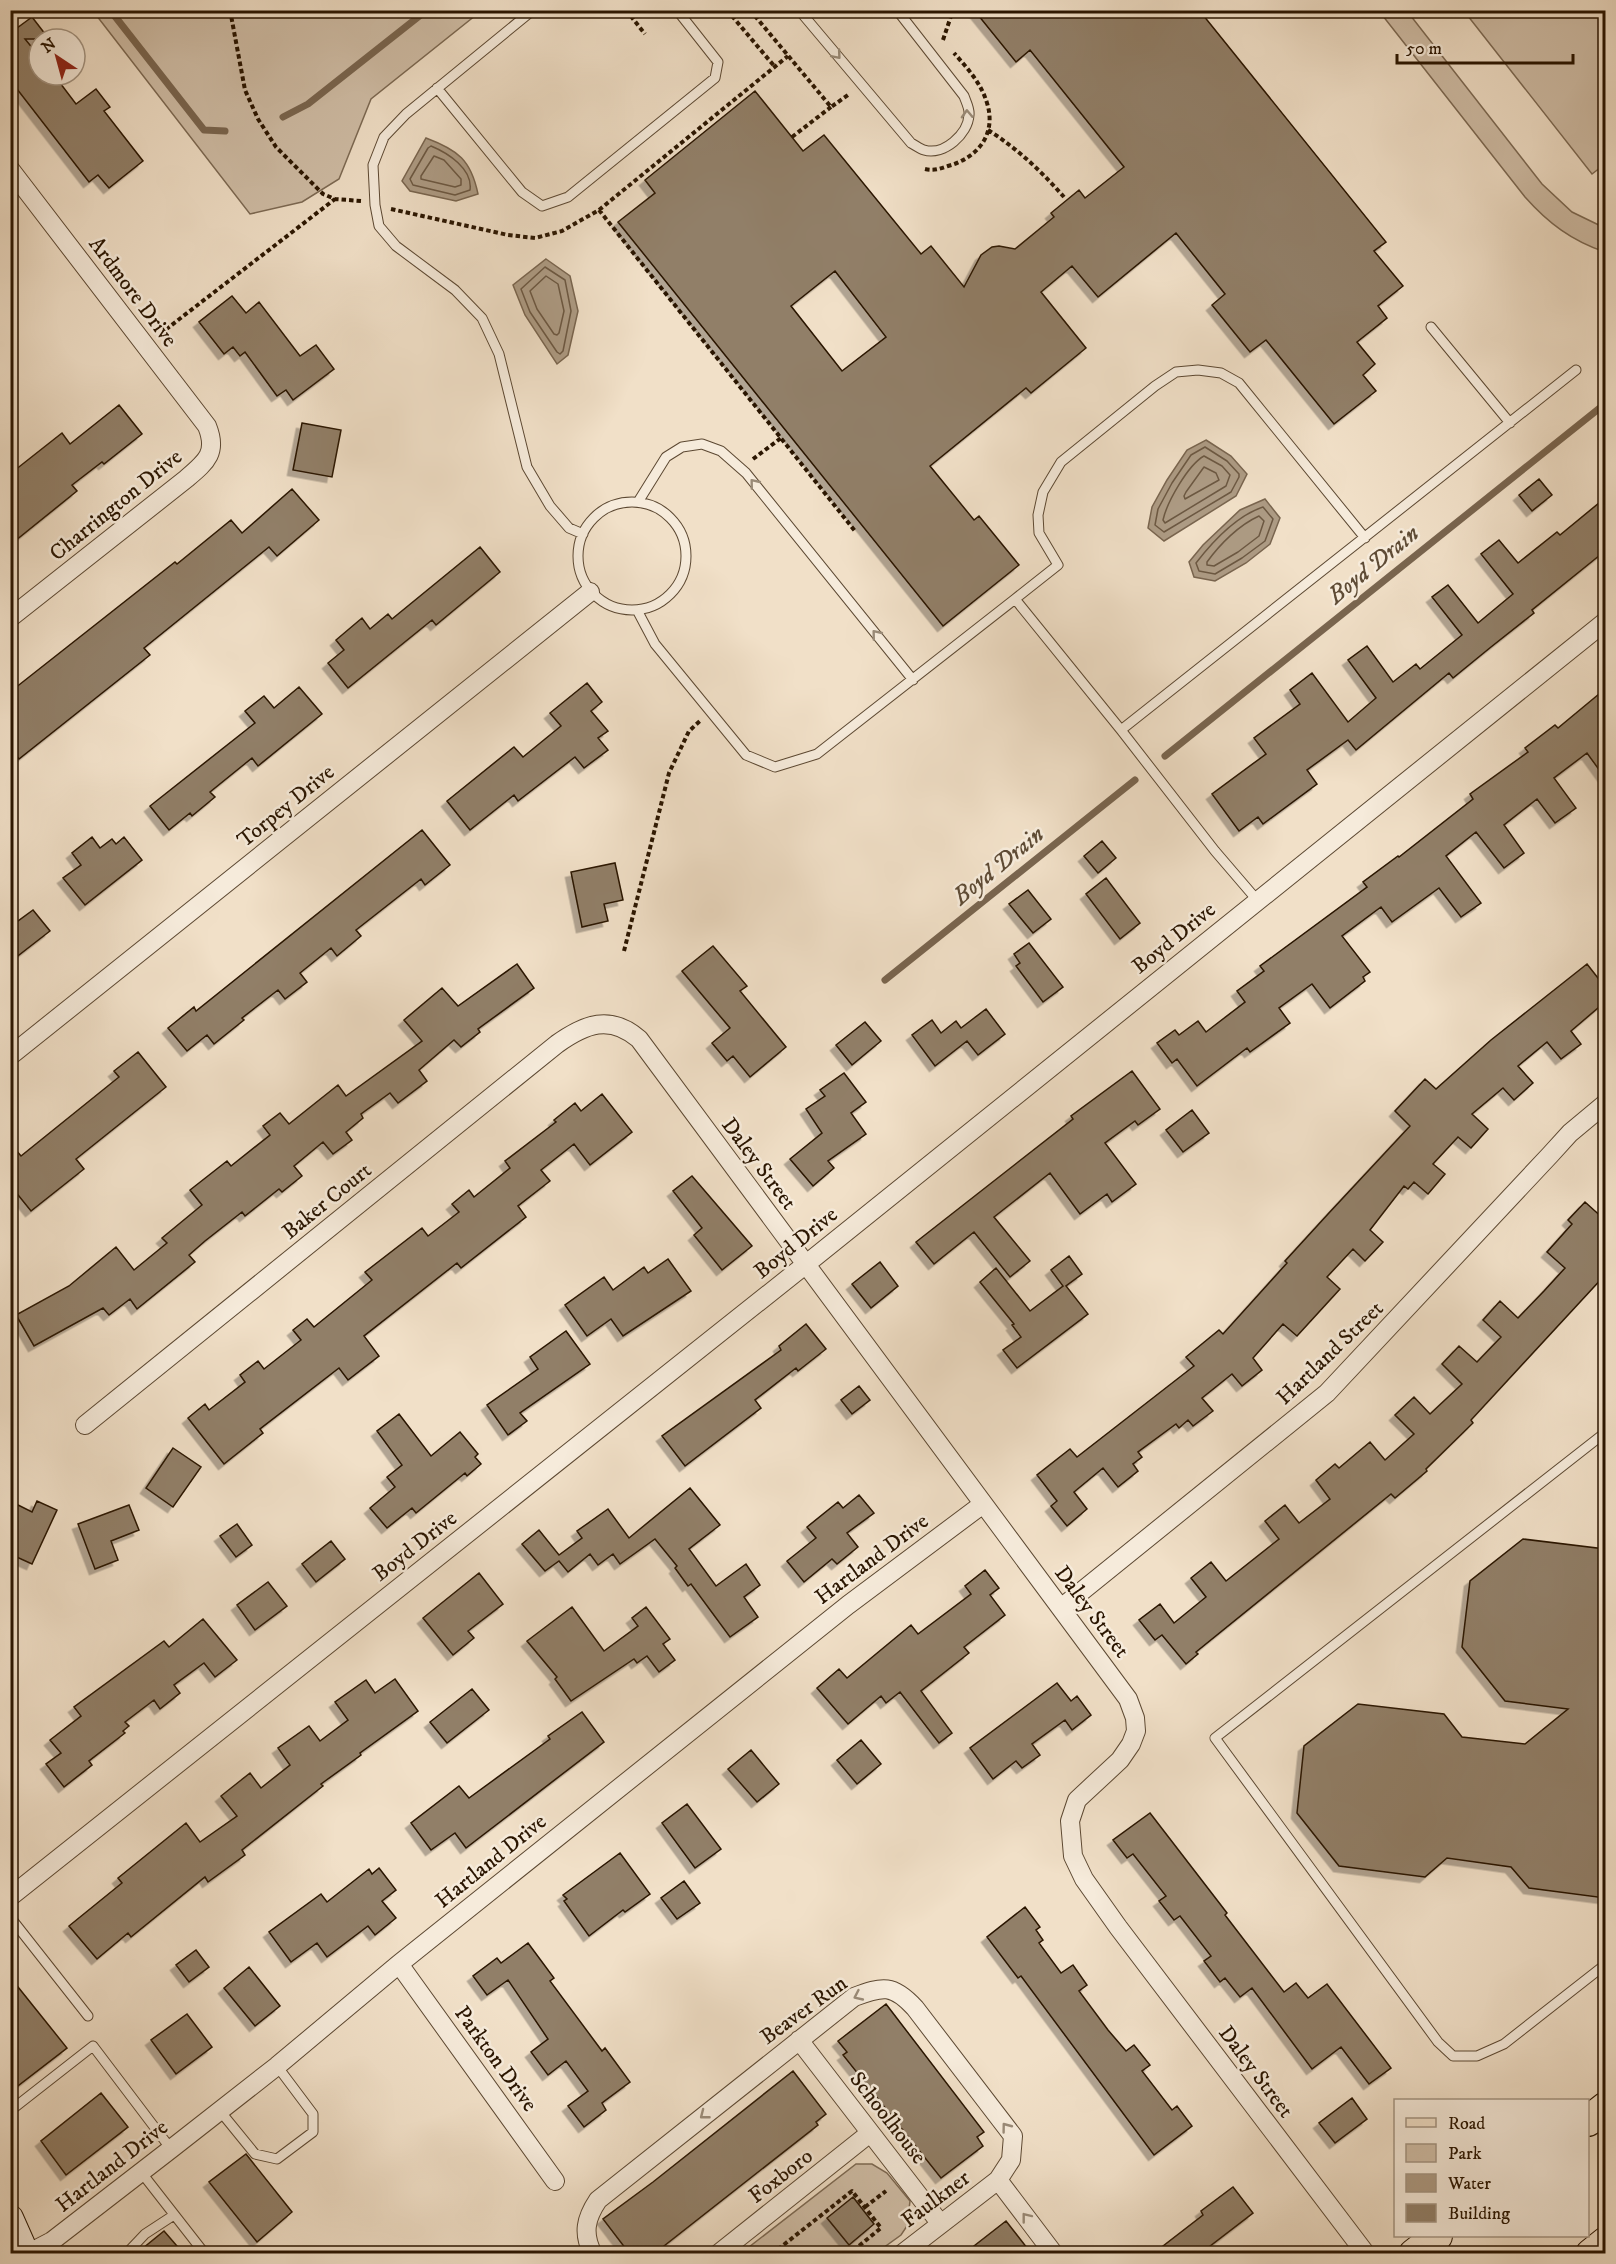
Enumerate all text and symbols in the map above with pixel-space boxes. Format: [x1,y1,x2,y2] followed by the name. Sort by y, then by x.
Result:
[27,27,87,87] north arrow
[1397,27,1572,65] scale bar
[38,34,60,58] text: N
[1406,38,1442,60] text: 50 m
[830,48,841,59] one-way arrow
[961,109,974,118] one-way arrow
[83,231,183,352] street label: Ardmore Drive
[44,443,188,567] street label: Charrington Drive
[750,478,761,489] one-way arrow
[1321,519,1426,611] water label: Boyd Drain
[872,630,883,641] one-way arrow
[232,759,340,854] street label: Torpey Drive
[946,820,1051,912] water label: Boyd Drain
[1127,896,1221,980] street label: Boyd Drive
[715,1112,802,1215] street label: Daley Street
[277,1157,377,1245] street label: Baker Court
[749,1201,843,1285] street label: Boyd Drive
[1271,1295,1389,1411] street label: Hartland Street
[367,1505,462,1587] street label: Boyd Drive
[810,1508,934,1611] street label: Hartland Drive
[1048,1560,1135,1663] street label: Daley Street
[430,1808,552,1914] street label: Hartland Drive
[755,1969,853,2051] street label: Beaver Run
[854,1989,865,2001] one-way arrow
[448,2001,543,2117] street label: Parkton Drive
[1212,2020,1299,2123] street label: Daley Street
[843,2066,932,2169] street label: Schoolhouse
[1394,2099,1589,2237] legend
[700,2107,711,2118] one-way arrow
[1448,2113,1485,2135] text: Road
[50,2114,173,2218] street label: Hartland Drive
[1003,2123,1014,2134] one-way arrow
[743,2143,818,2210] street label: Foxboro
[1448,2143,1482,2165] text: Park
[896,2164,976,2234] street label: Faulkner
[1447,2173,1491,2195] text: Water
[1448,2203,1510,2225] text: Building
[1023,2212,1034,2223] one-way arrow

